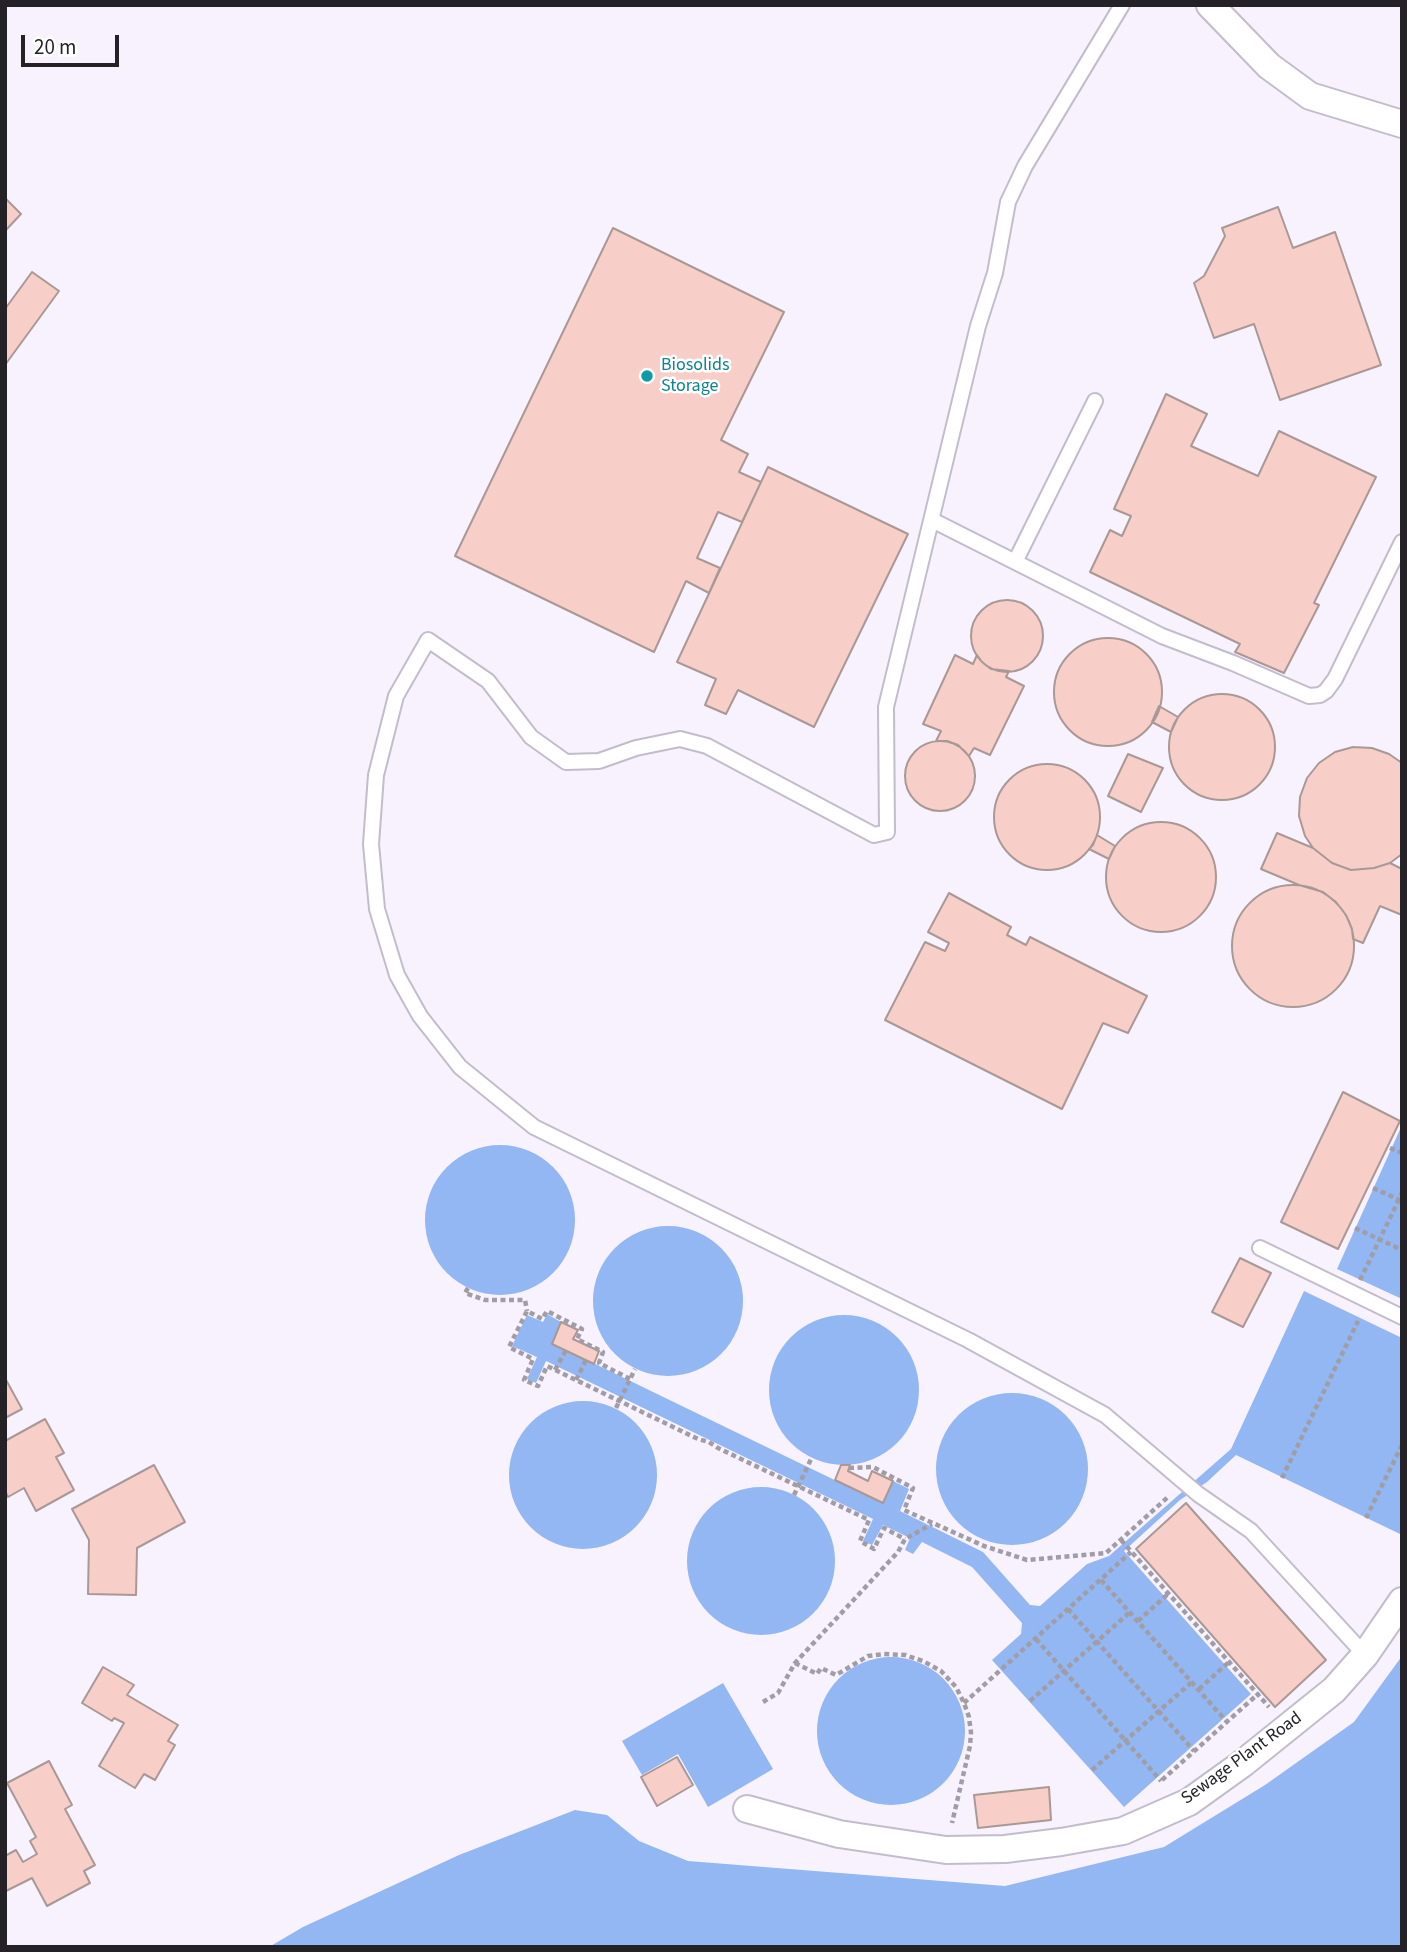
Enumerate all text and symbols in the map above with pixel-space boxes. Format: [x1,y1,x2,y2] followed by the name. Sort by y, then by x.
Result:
[24,21,122,65] scale bar
[34,32,76,62] text: 20 m
[661,355,730,398] place label: Biosolids Storage
[639,368,655,384] marker: Biosolids Storage
[1177,1708,1307,1810] street label: Sewage Plant Road

